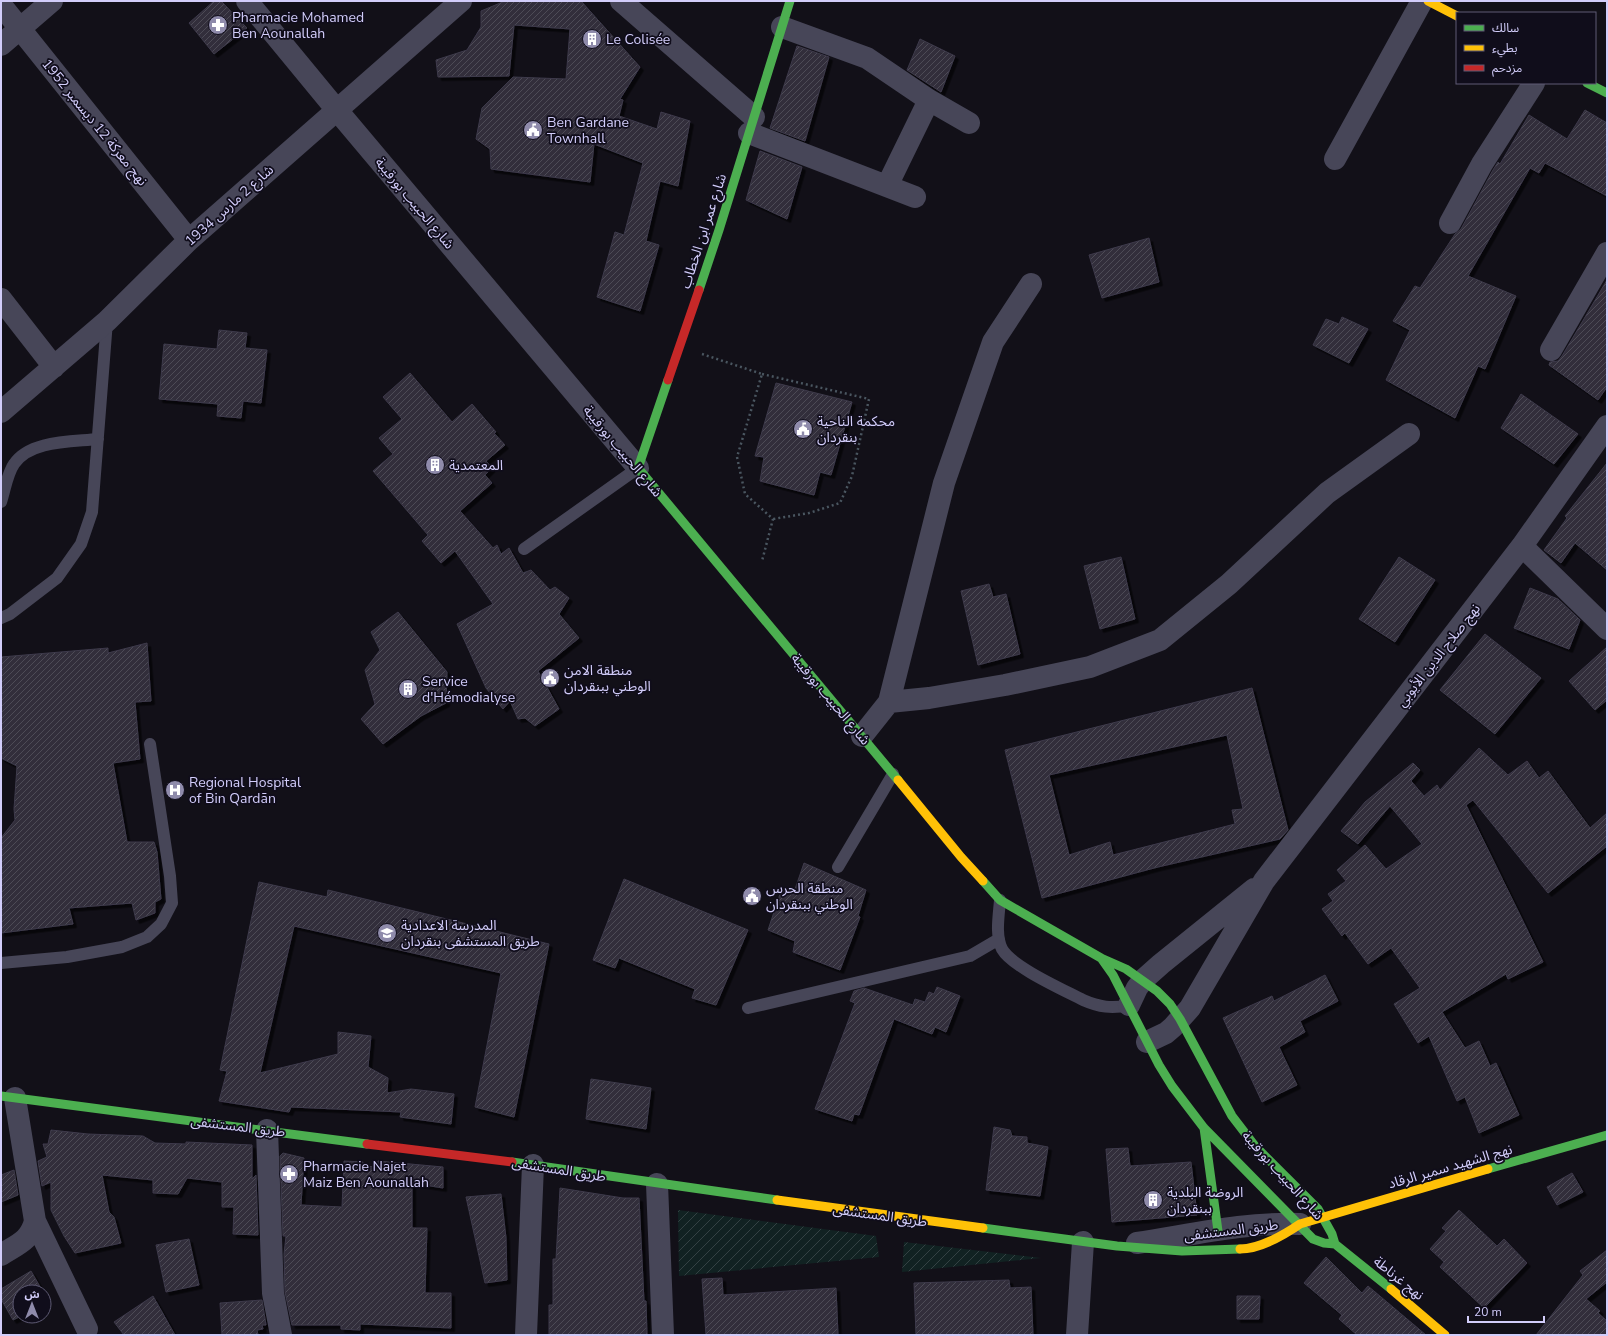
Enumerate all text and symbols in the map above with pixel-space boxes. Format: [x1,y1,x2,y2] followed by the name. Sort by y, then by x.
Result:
[232,8,364,43] place label: Pharmacie Mohamed Ben Aounallah
[1456,12,1596,84] legend
[207,14,229,36] pharmacy icon: Pharmacie Mohamed Ben Aounallah
[1492,20,1519,36] text: سالك
[581,28,603,50] building icon: Le Colisée
[606,30,670,49] place label: Le Colisée
[1492,40,1518,58] text: بطيء
[37,55,152,191] street label: نهج معركة 12 ديسمبر 1952
[1492,60,1522,77] text: مزدحم
[547,113,629,148] place label: Ben Gardane Townhall
[522,119,544,141] public building icon: Ben Gardane Townhall
[370,154,459,254] street label: شارع الحبيب بورقيبة
[181,160,278,251] street label: شارع 2 مارس 1934
[676,171,732,291] street label: شارع عمر ابن الخطاب
[578,402,667,502] street label: شارع الحبيب بورقيبة
[817,412,895,447] place label: محكمة الناحية بنقردان
[792,418,814,440] public building icon: محكمة الناحية بنقردان
[424,454,446,476] building icon: المعتمدية
[449,456,503,475] place label: المعتمدية
[1392,600,1486,712] street label: نهج صلاح الدين الأيوبي
[786,650,875,750] street label: شارع الحبيب بورقيبة
[564,661,651,697] place label: منطقة الامن الوطني ببنقردان
[539,667,561,689] public building icon: منطقة الامن الوطني ببنقردان
[422,672,515,707] place label: Service d'Hémodialyse
[397,678,419,700] building icon: Service d'Hémodialyse
[189,773,302,808] place label: Regional Hospital of Bin Qardān
[164,779,186,801] hospital icon: Regional Hospital of Bin Qardān
[766,879,853,915] place label: منطقة الحرس الوطني ببنقردان
[741,885,763,907] public building icon: منطقة الحرس الوطني ببنقردان
[401,916,540,951] place label: المدرسة الاعدادية طريق المستشفى بنقردان
[376,922,398,944] school or university icon: المدرسة الاعدادية طريق المستشفى بنقردان
[190,1111,286,1142] street label: طريق المستشفى
[1237,1127,1328,1225] street label: شارع الحبيب بورقيبة
[1386,1140,1515,1194] street label: نهج الشهيد سمير الرقاد
[511,1153,607,1186] street label: طريق المستشفى
[303,1157,429,1192] place label: Pharmacie Najet Maiz Ben Aounallah
[278,1163,300,1185] pharmacy icon: Pharmacie Najet Maiz Ben Aounallah
[1167,1183,1243,1218] place label: الروضة البلدية ببنقردان
[1142,1189,1164,1211] building icon: الروضة البلدية ببنقردان
[832,1199,928,1232] street label: طريق المستشفى
[1183,1215,1279,1246] street label: طريق المستشفى
[1369,1252,1428,1306] street label: نهج غرناطة
[12,1284,52,1324] north arrow
[24,1287,40,1302] text: ش
[1468,1298,1544,1324] scale bar
[1474,1304,1502,1320] text: 20 m

